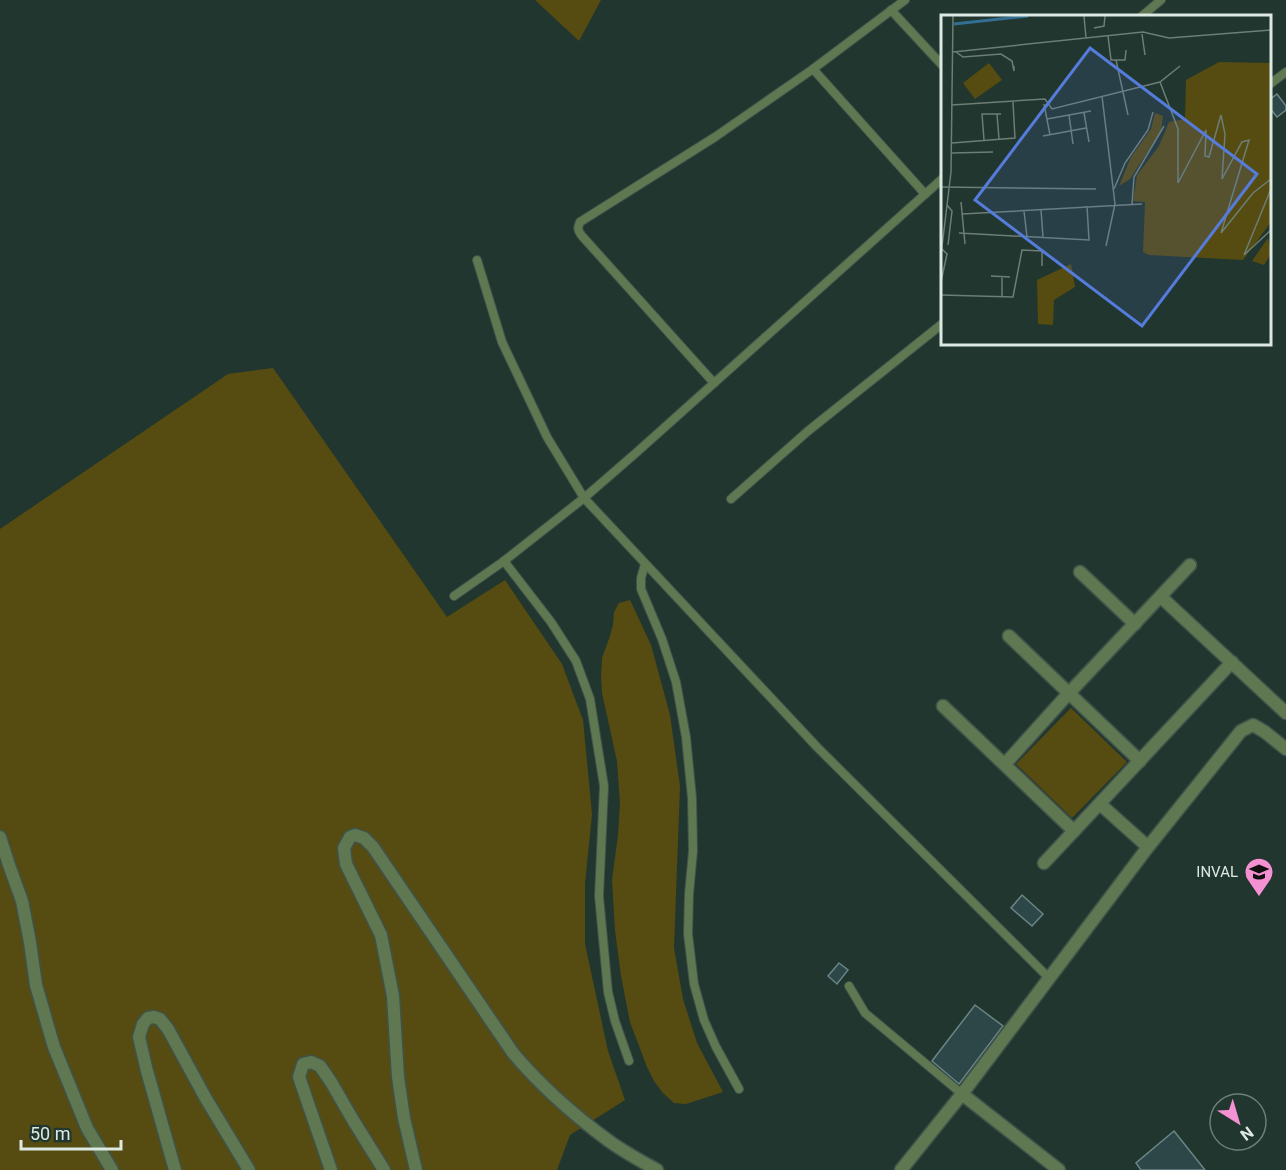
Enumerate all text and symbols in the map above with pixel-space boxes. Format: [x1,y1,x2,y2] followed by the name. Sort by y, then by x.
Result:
[941,15,1271,345] inset map
[1243,856,1275,898] school or university icon: INVAL
[1196,863,1238,881] place label: INVAL
[1208,1092,1268,1152] north arrow
[21,1113,122,1151] scale bar
[30,1123,70,1144] text: 50 m
[1236,1123,1257,1145] text: N

